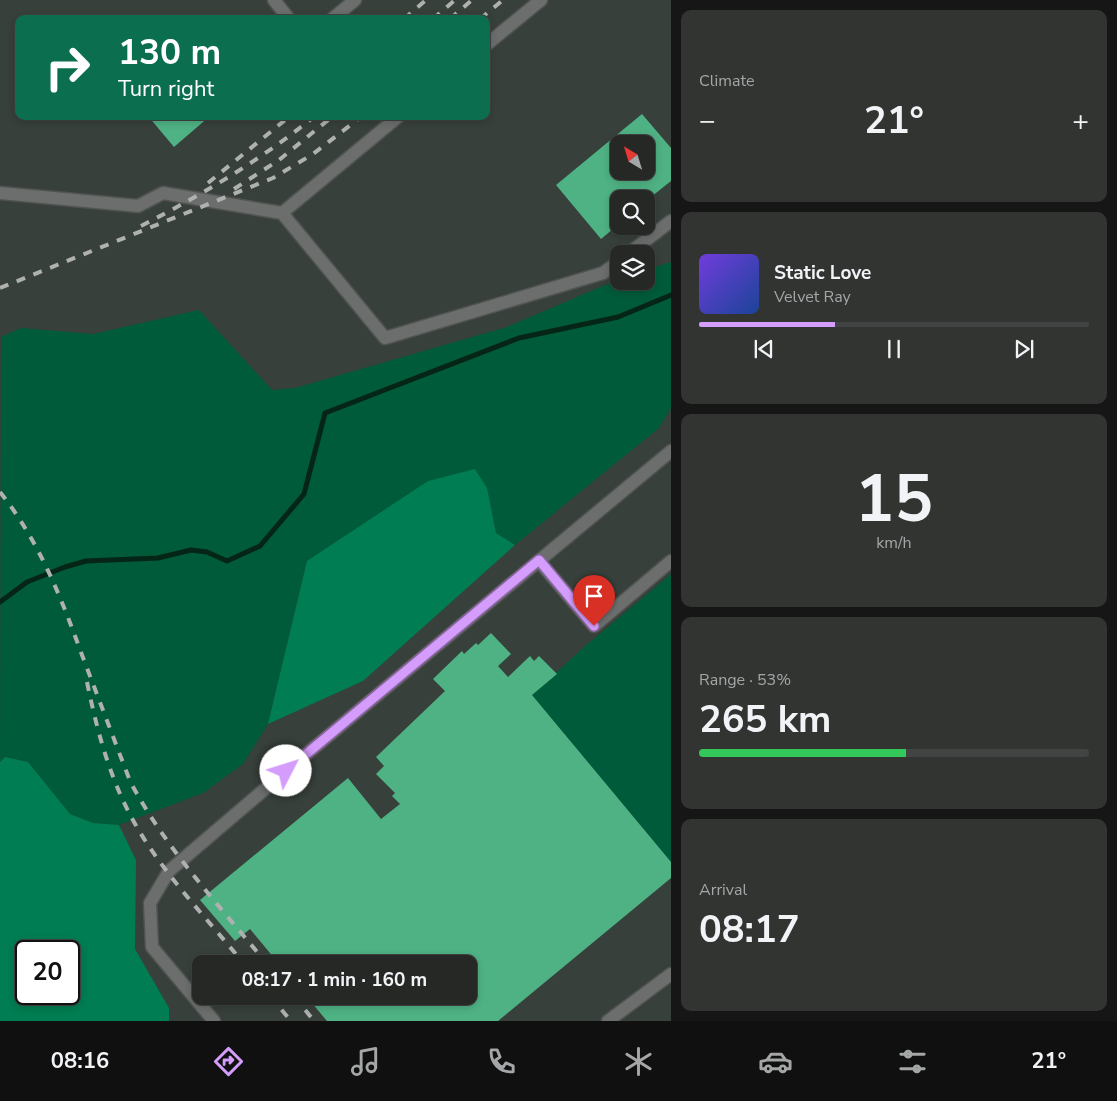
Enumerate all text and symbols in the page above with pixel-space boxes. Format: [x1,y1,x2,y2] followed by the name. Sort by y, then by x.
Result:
[118,29,221,76] text: 130 m
[35,35,100,100] icon: right
[699,70,754,92] text: Climate
[118,74,214,104] text: Turn right
[864,95,924,146] text: 21°
[699,102,716,140] text: −
[1072,102,1089,140] text: +
[610,135,655,180] north arrow
[610,135,655,290] map controls
[610,190,655,235] button: search
[610,245,655,290] button: layers
[774,260,871,286] text: Static Love
[774,286,851,308] text: Velvet Ray
[750,335,778,363] icon: previous
[880,335,908,363] icon: pause
[1010,335,1038,363] icon: next
[855,455,933,544] text: 15
[876,532,912,554] text: km/h
[573,575,615,626] pin
[580,582,608,610] icon: arrive
[699,669,791,691] text: Range · 53%
[699,694,831,745] text: 265 km
[259,744,311,796] position arrow
[699,879,747,901] text: Arrival
[699,904,800,955] text: 08:17
[15,940,80,1005] speed limit sign: 20
[242,967,427,993] text: 08:17 · 1 min · 160 m
[211,1044,246,1079] icon: directions
[348,1044,383,1079] icon: music
[484,1044,519,1079] icon: phone
[621,1044,656,1079] icon: climate
[758,1044,793,1079] icon: car
[895,1044,930,1079] icon: filters
[51,1046,109,1076] text: 08:16
[1031,1046,1066,1076] text: 21°

